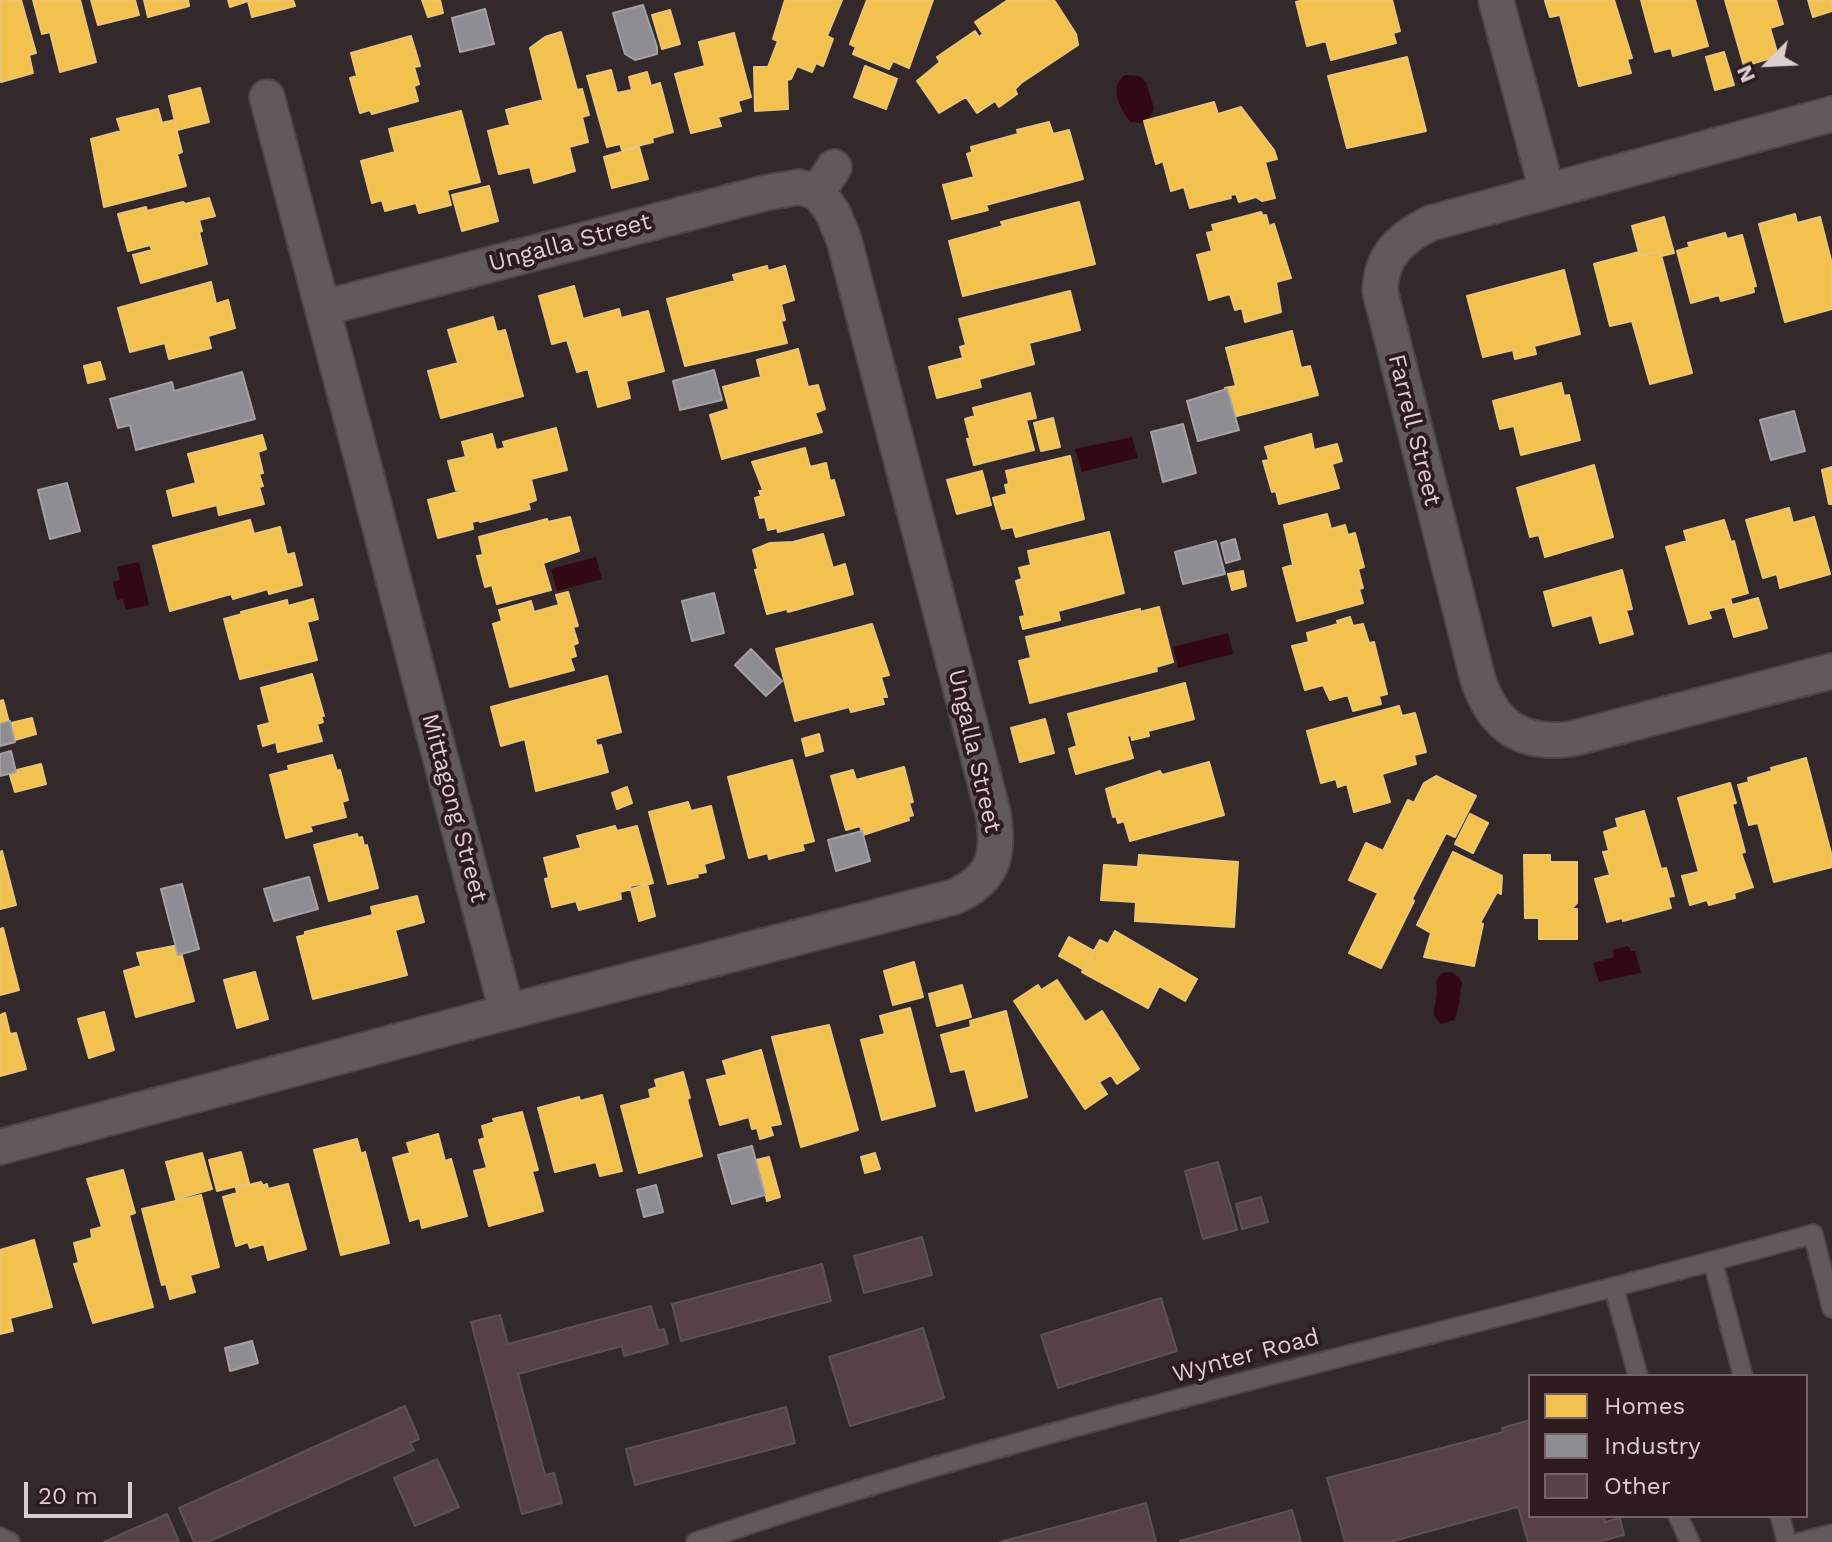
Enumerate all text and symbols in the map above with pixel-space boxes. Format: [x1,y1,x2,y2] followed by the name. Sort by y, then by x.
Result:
[1728,24,1808,104] north arrow
[1731,61,1760,87] text: N
[486,208,654,278] street label: Ungalla Street
[1381,351,1447,509] street label: Farrell Street
[941,667,1007,835] street label: Ungalla Street
[415,710,493,906] street label: Mittagong Street
[1170,1323,1322,1389] street label: Wynter Road
[1528,1374,1808,1518] legend
[1604,1392,1685,1420] text: Homes
[1604,1432,1701,1460] text: Industry
[28,1466,136,1516] scale bar
[1604,1472,1671,1500] text: Other
[38,1482,98,1510] text: 20 m

